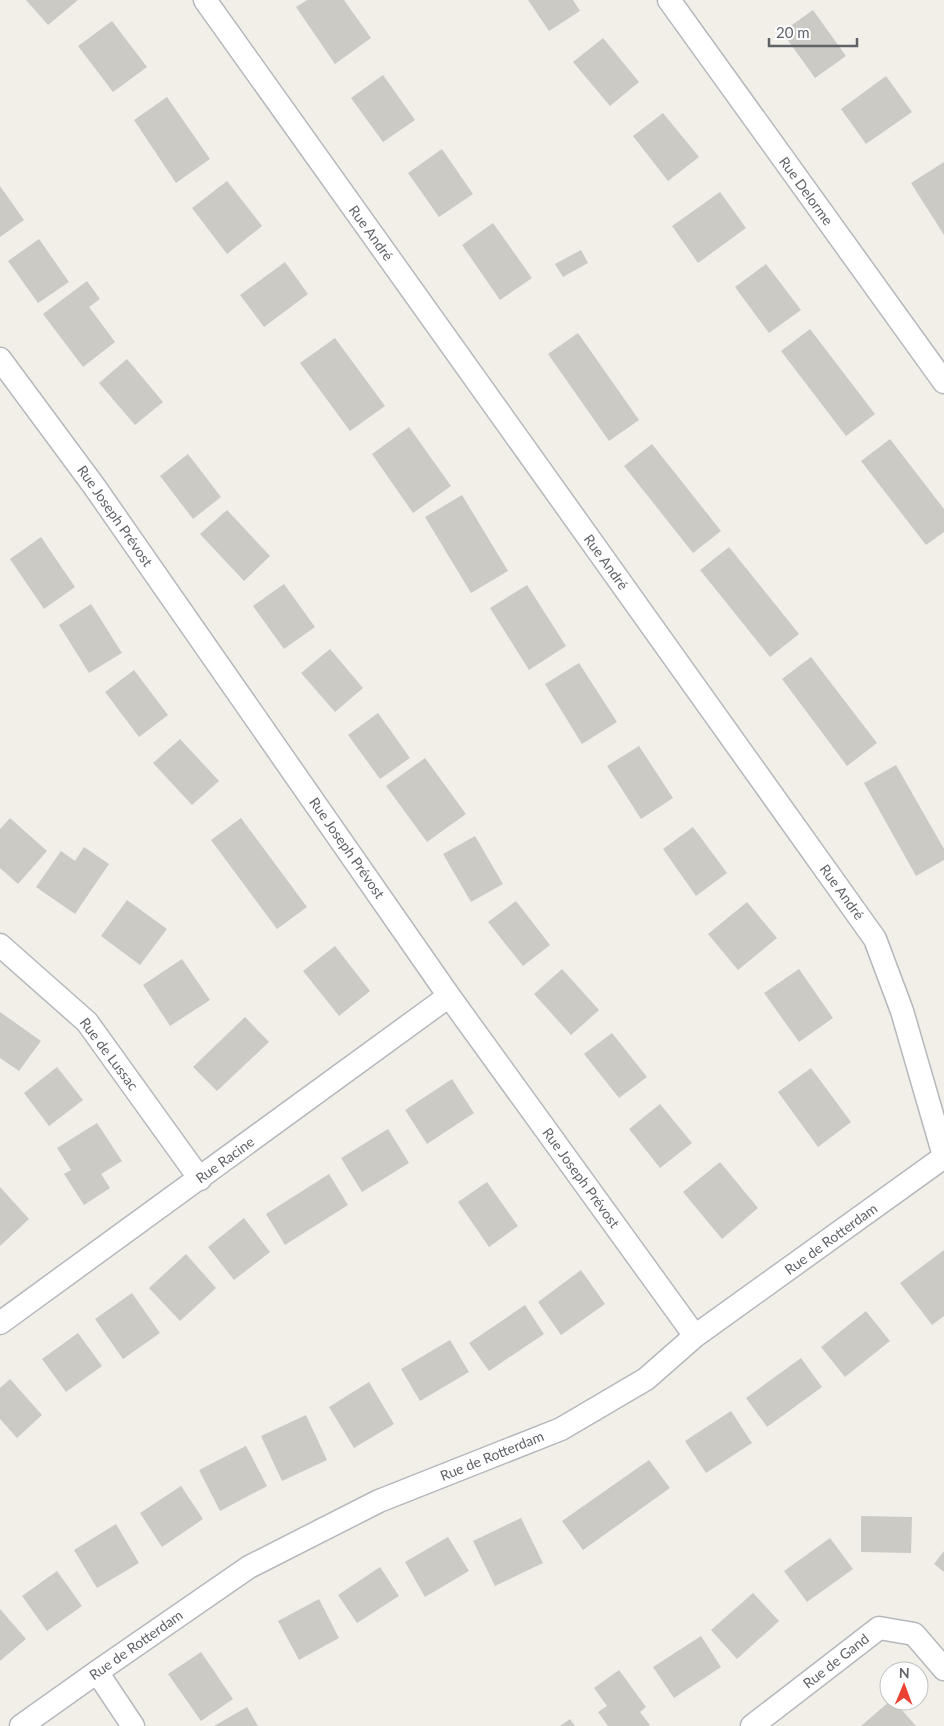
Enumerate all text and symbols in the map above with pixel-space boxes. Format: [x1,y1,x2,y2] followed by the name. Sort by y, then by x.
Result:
[769,15,856,47] scale bar
[776,23,810,41] text: 20 m
[776,153,837,228] street label: Rue Delorme
[346,202,397,264] street label: Rue André
[74,462,157,570] street label: Rue Joseph Prévost
[581,531,632,593] street label: Rue André
[306,794,389,902] street label: Rue Joseph Prévost
[817,861,868,923] street label: Rue André
[77,1014,142,1094] street label: Rue de Lussac
[539,1124,623,1231] street label: Rue Joseph Prévost
[192,1133,257,1186] street label: Rue Racine
[781,1199,880,1278] street label: Rue de Rotterdam
[438,1427,546,1484] street label: Rue de Rotterdam
[86,1606,186,1683] street label: Rue de Rotterdam
[799,1630,872,1692] street label: Rue de Gand
[879,1661,929,1711] north arrow
[899,1664,910,1681] text: N

